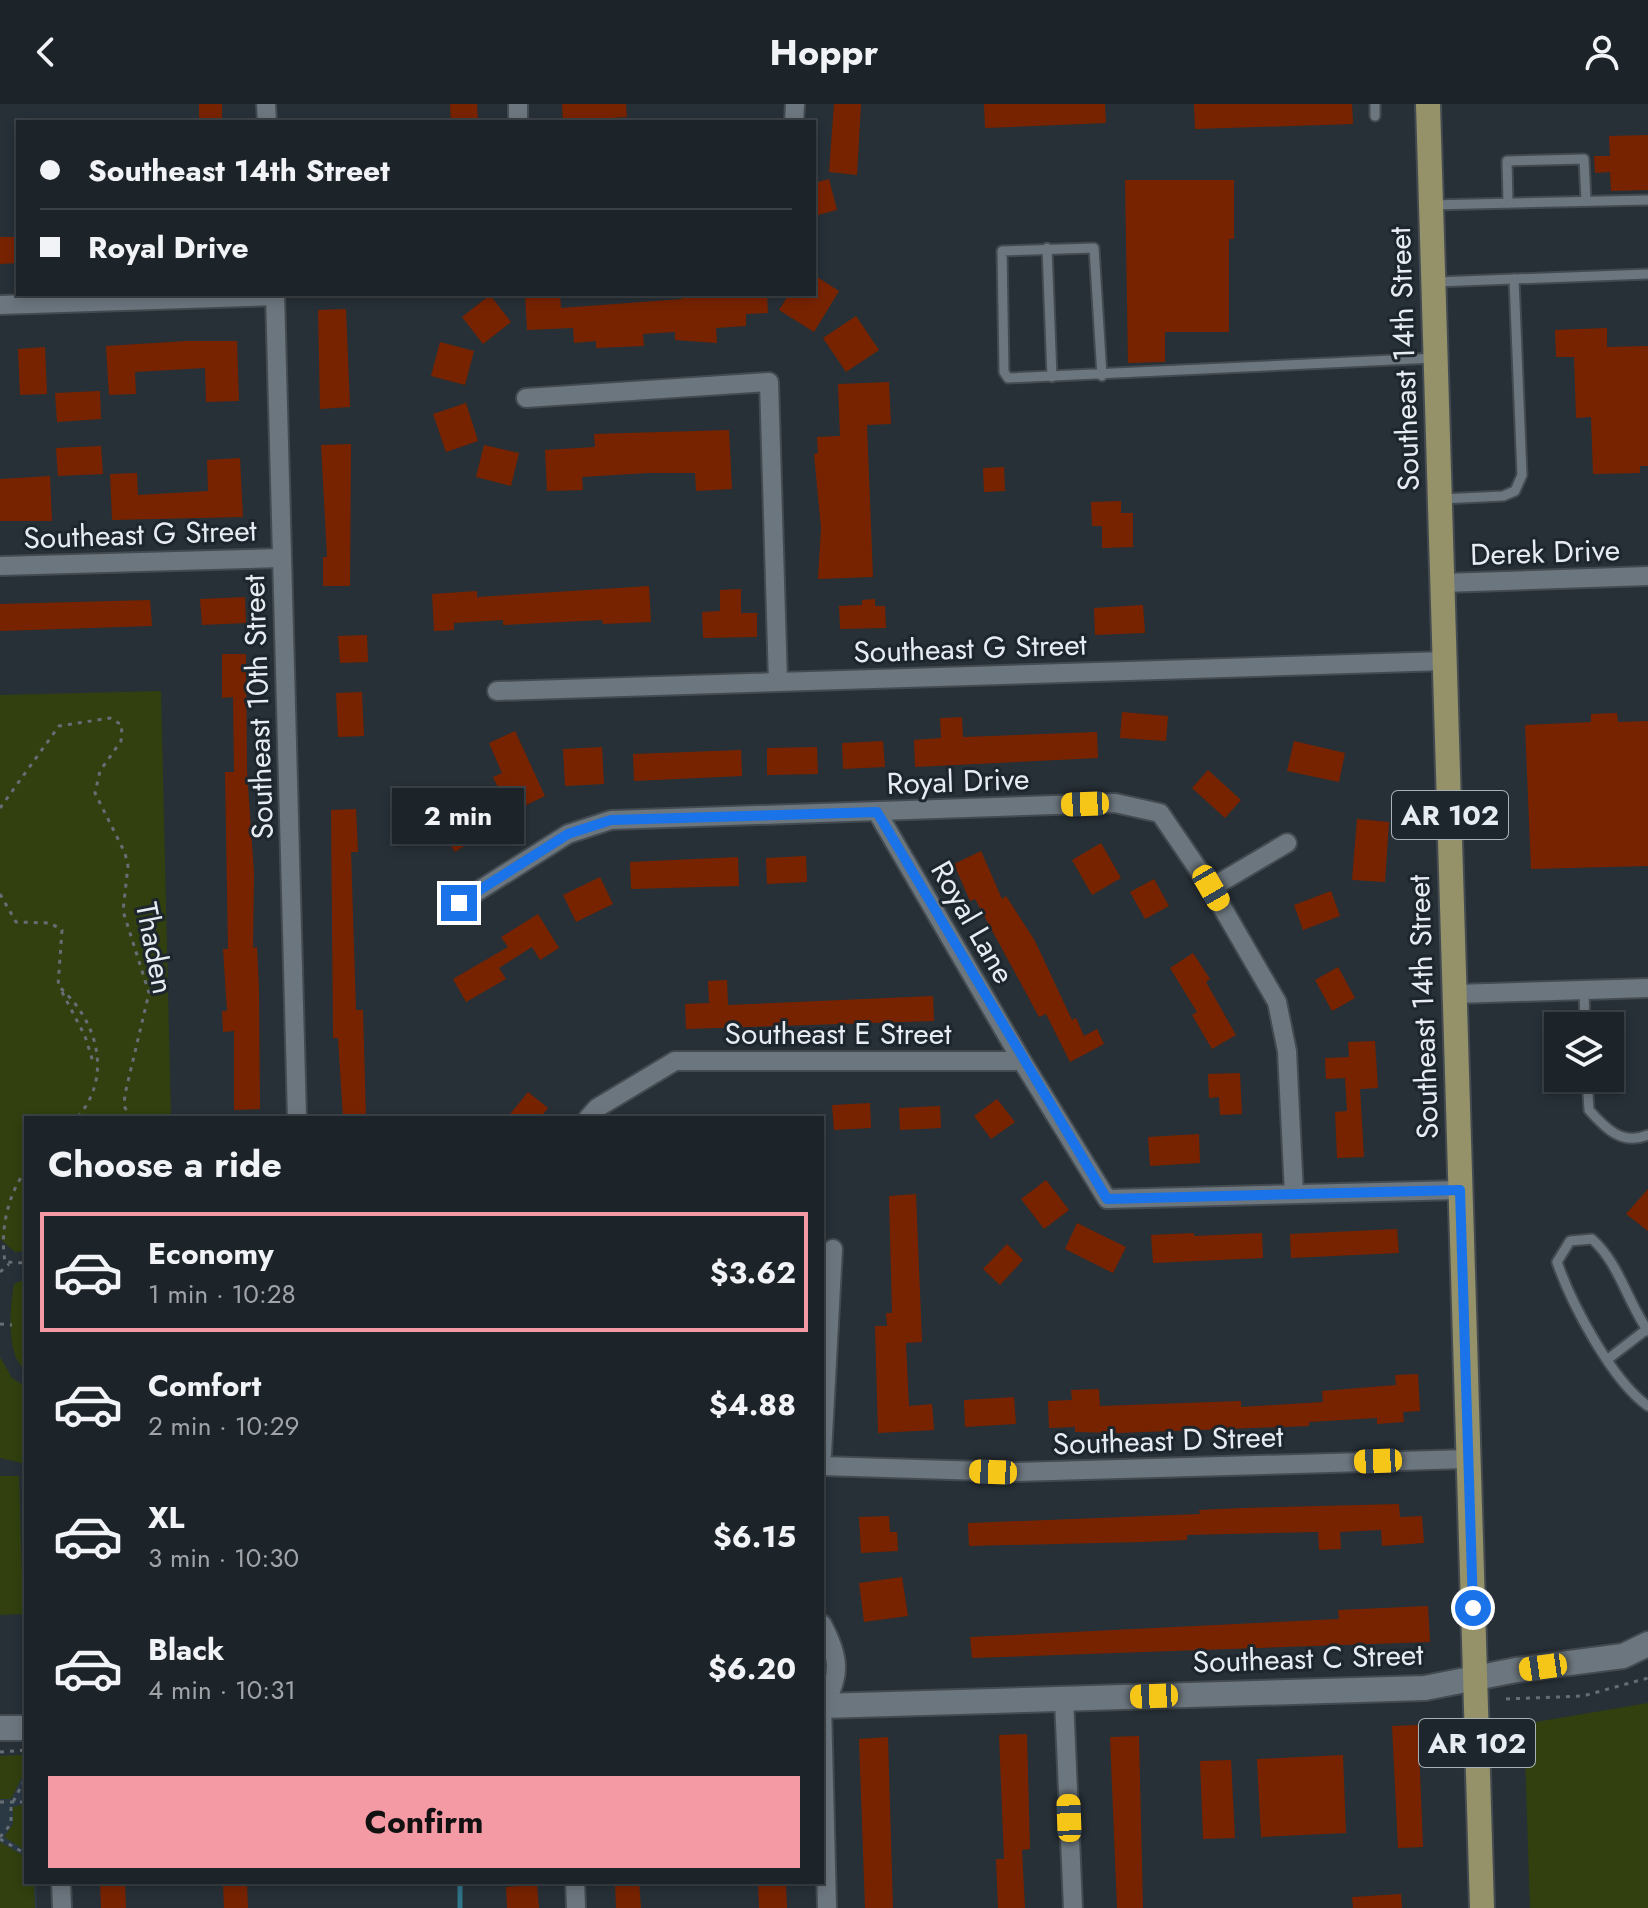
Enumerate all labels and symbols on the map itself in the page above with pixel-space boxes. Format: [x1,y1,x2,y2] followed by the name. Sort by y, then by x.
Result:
[1378,225,1430,492] street label: Southeast 14th Street
[23,508,258,560] street label: Southeast G Street
[1469,528,1621,576] street label: Derek Drive
[232,573,284,840] street label: Southeast 10th Street
[853,622,1088,674] street label: Southeast G Street
[886,757,1030,805] street label: Royal Drive
[393,787,525,843] callout: 2 min
[1061,791,1109,817] car
[1392,791,1508,839] road number: AR 102
[921,853,1025,991] street label: Royal Lane
[1189,861,1233,915] car
[1397,873,1449,1140] street label: Southeast 14th Street
[441,885,477,921] route end
[125,899,185,997] street label: Thaden
[725,1012,952,1055] street label: Southeast E Street
[1052,1414,1285,1466] street label: Southeast D Street
[1354,1448,1402,1474] car
[969,1459,1017,1485] car
[1455,1590,1491,1626] route start
[1192,1632,1425,1684] street label: Southeast C Street
[1518,1652,1568,1682] car
[1130,1683,1178,1709] car
[1419,1719,1535,1767] road number: AR 102
[1056,1794,1082,1842] car

